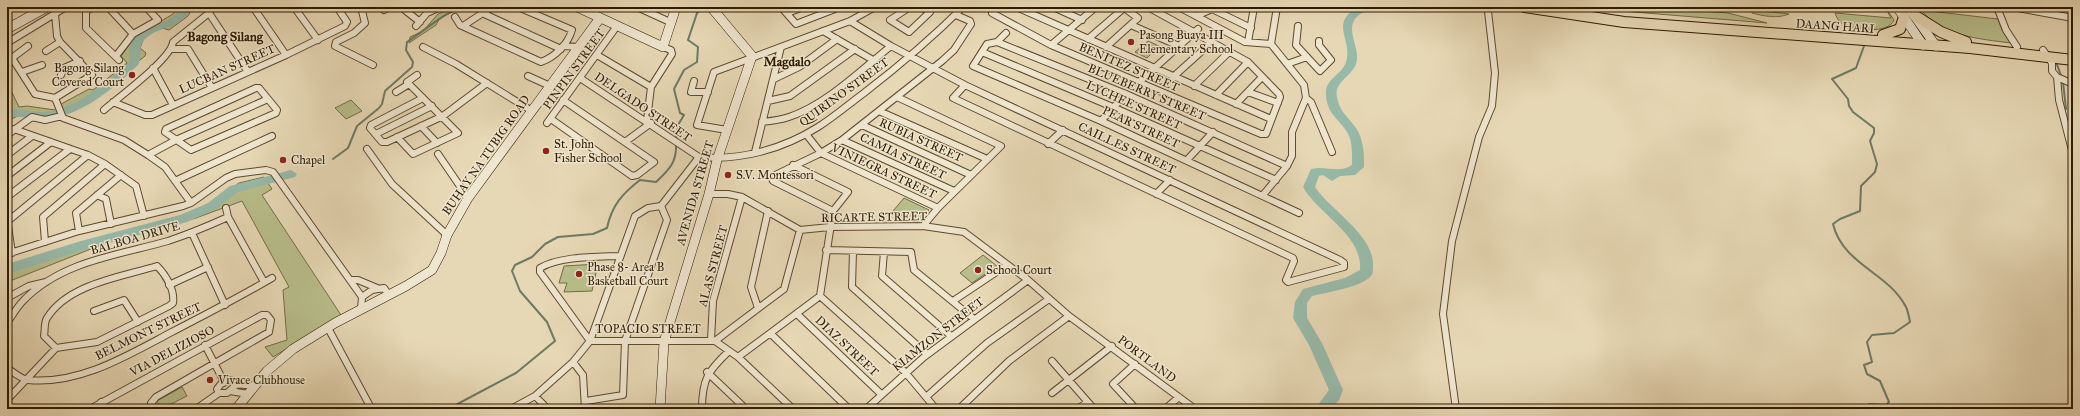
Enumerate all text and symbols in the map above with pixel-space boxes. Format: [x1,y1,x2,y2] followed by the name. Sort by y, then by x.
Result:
[1795,16,1875,36] street label: DAANG HARI
[540,26,608,112] street label: PINPIN STREET
[1139,28,1234,56] place label: Pasong Buaya III Elementary School
[187,29,264,45] district label: Bagong Silang
[1126,37,1136,47] marker: Pasong Buaya III Elementary School
[1077,40,1181,94] street label: BENITEZ STREET
[177,41,277,97] street label: LUCBAN STREET
[763,54,811,70] district label: Magdalo
[796,55,892,129] street label: QUIRINO STREET
[52,61,125,89] place label: Bagong Silang Covered Court
[1086,61,1208,123] street label: BLUEBERRY STREET
[592,69,694,145] street label: DELGADO STREET
[127,70,137,80] marker: Bagong Silang Covered Court
[1084,78,1184,132] street label: LYCHEE STREET
[439,92,533,218] street label: BUHAY NA TUBIG ROAD
[1100,103,1182,151] street label: PEAR STREET
[877,115,965,165] street label: RUBIA STREET
[1076,119,1178,177] street label: CAILLES STREET
[858,130,948,182] street label: CAMIA STREET
[554,137,623,165] place label: St. John Fisher School
[673,139,717,248] street label: AVENIDA STREET
[828,140,939,201] street label: VINIEGRA STREET
[541,146,551,156] marker: St. John Fisher School
[291,153,326,167] place label: Chapel
[278,155,288,165] marker: Chapel
[736,168,815,182] place label: S.V. Montessori
[723,170,733,180] marker: S.V. Montessori
[821,209,927,225] street label: RICARTE STREET
[89,218,182,257] street label: BALBOA DRIVE
[695,224,731,309] street label: ALAS STREET
[587,260,669,288] place label: Phase 8- Area B Basketball Court
[986,263,1053,277] place label: School Court
[973,265,983,275] marker: School Court
[574,269,584,279] marker: Phase 8- Area B Basketball Court
[889,294,987,374] street label: KIAMZON STREET
[93,299,203,363] street label: BELMONT STREET
[812,313,882,379] street label: DIAZ STREET
[595,322,701,336] street label: TOPACIO STREET
[126,323,217,380] street label: VIA DELIZIOSO
[1115,333,1179,385] street label: PORTLAND
[217,373,305,387] place label: Vivace Clubhouse
[205,375,215,385] marker: Vivace Clubhouse

